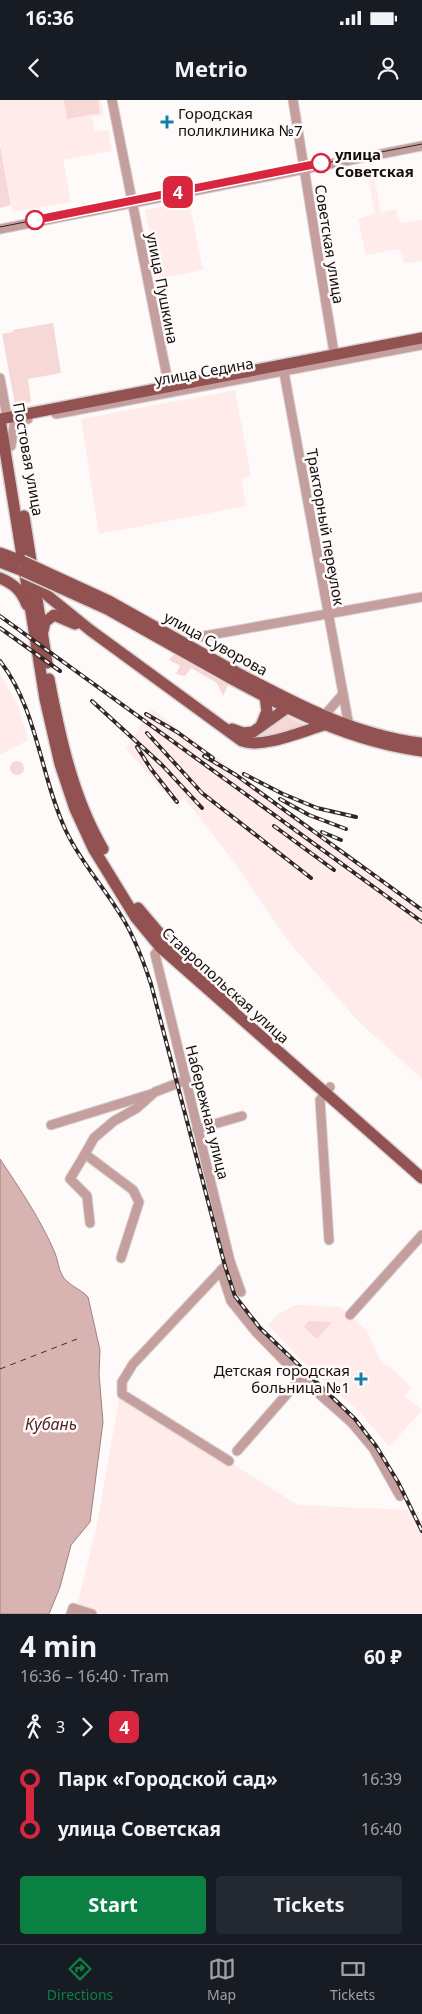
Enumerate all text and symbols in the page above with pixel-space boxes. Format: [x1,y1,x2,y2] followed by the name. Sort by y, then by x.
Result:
[25,5,74,31] text: 16:36
[174,53,248,83] text: Metrio
[20,54,48,82] icon: back
[374,54,402,82] icon: person
[178,103,303,140] place label: Городская поликлиника №7
[160,115,174,129] marker: Городская поликлиника №7
[334,144,414,181] place label: улица Советская
[311,153,331,173] marker: улица Советская
[162,176,194,208] line badge: 4
[173,180,183,204] text: 4
[311,183,349,305] street label: Советская улица
[25,210,45,230] unlabelled marker
[142,230,184,346] street label: улица Пушкина
[153,352,255,390] street label: улица Седина
[9,401,49,517] street label: Постовая улица
[302,447,350,607] street label: Тракторный переулок
[160,606,272,680] street label: улица Суворова
[158,922,294,1048] street label: Ставропольская улица
[182,1043,234,1181] street label: Набережная улица
[214,1360,350,1397] place label: Детская городская больница №1
[354,1372,368,1386] marker: Детская городская больница №1
[25,1413,77,1435] water label: Кубань
[20,1627,97,1665] text: 4 min
[364,1644,402,1670] text: 60 ₽
[20,1665,169,1687] text: 16:36 – 16:40 · Tram
[20,1713,48,1741] icon: walk
[73,1713,101,1741] icon: forward
[119,1715,129,1739] text: 4
[56,1716,65,1738] text: 3
[58,1766,278,1792] text: Парк «Городской сад»
[361,1768,402,1790] text: 16:39
[58,1816,221,1842] text: улица Советская
[361,1818,402,1840] text: 16:40
[20,1876,206,1934] button: Start
[216,1876,402,1934] button: Tickets
[47,1955,113,2004] tab: Directions
[207,1955,236,2004] tab: Map
[330,1955,375,2004] tab: Tickets

